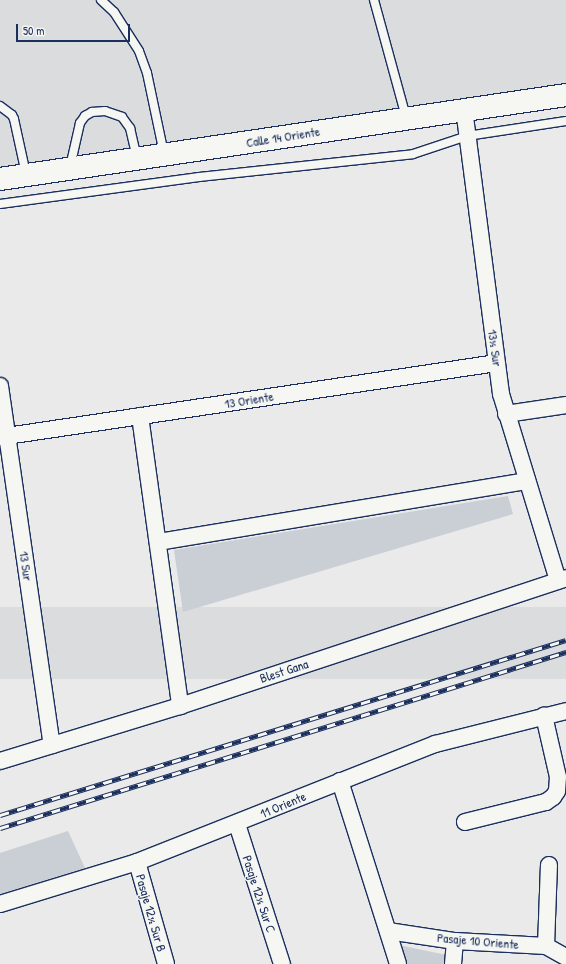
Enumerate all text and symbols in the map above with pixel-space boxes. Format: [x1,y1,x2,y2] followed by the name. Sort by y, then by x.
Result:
[18,16,132,42] scale bar
[23,22,44,39] text: 50 m
[245,123,321,151] street label: Calle 14 Oriente
[485,328,505,368] street label: 13½ Sur
[223,388,275,412] street label: 13 Oriente
[16,550,36,582] street label: 13 Sur
[258,656,310,686] street label: Blest Gana
[258,788,308,822] street label: 11 Oriente
[239,853,279,935] street label: Pasaje 12½ Sur C
[132,872,170,954] street label: Pasaje 12½ Sur B
[436,930,520,952] street label: Pasaje 10 Oriente

